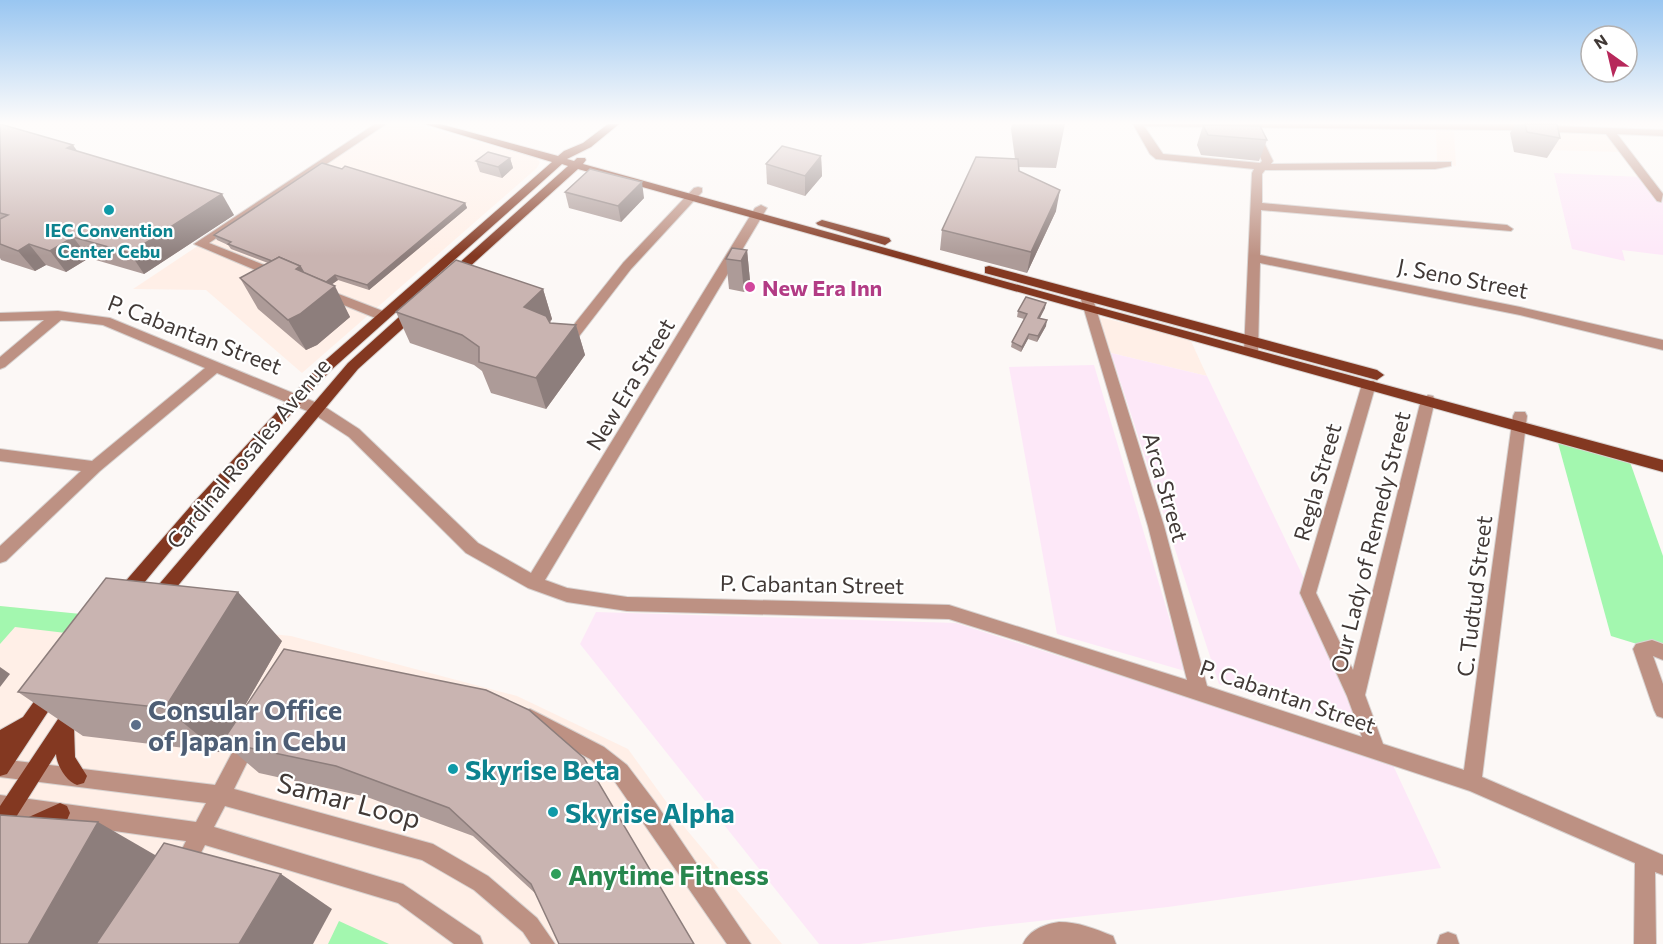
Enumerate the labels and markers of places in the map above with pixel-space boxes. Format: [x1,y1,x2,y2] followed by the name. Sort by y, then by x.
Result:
[102,203,116,217] marker: IEC Convention Center Cebu
[45,219,173,262] place label: IEC Convention Center Cebu
[762,274,882,301] place label: New Era Inn
[743,280,757,294] marker: New Era Inn
[148,693,346,757] place label: Consular Office of Japan in Cebu
[129,718,143,732] marker: Consular Office of Japan in Cebu
[465,753,620,786] place label: Skyrise Beta
[446,762,460,776] marker: Skyrise Beta
[565,796,735,829] place label: Skyrise Alpha
[546,805,560,819] marker: Skyrise Alpha
[568,858,769,891] place label: Anytime Fitness
[549,867,563,881] marker: Anytime Fitness

